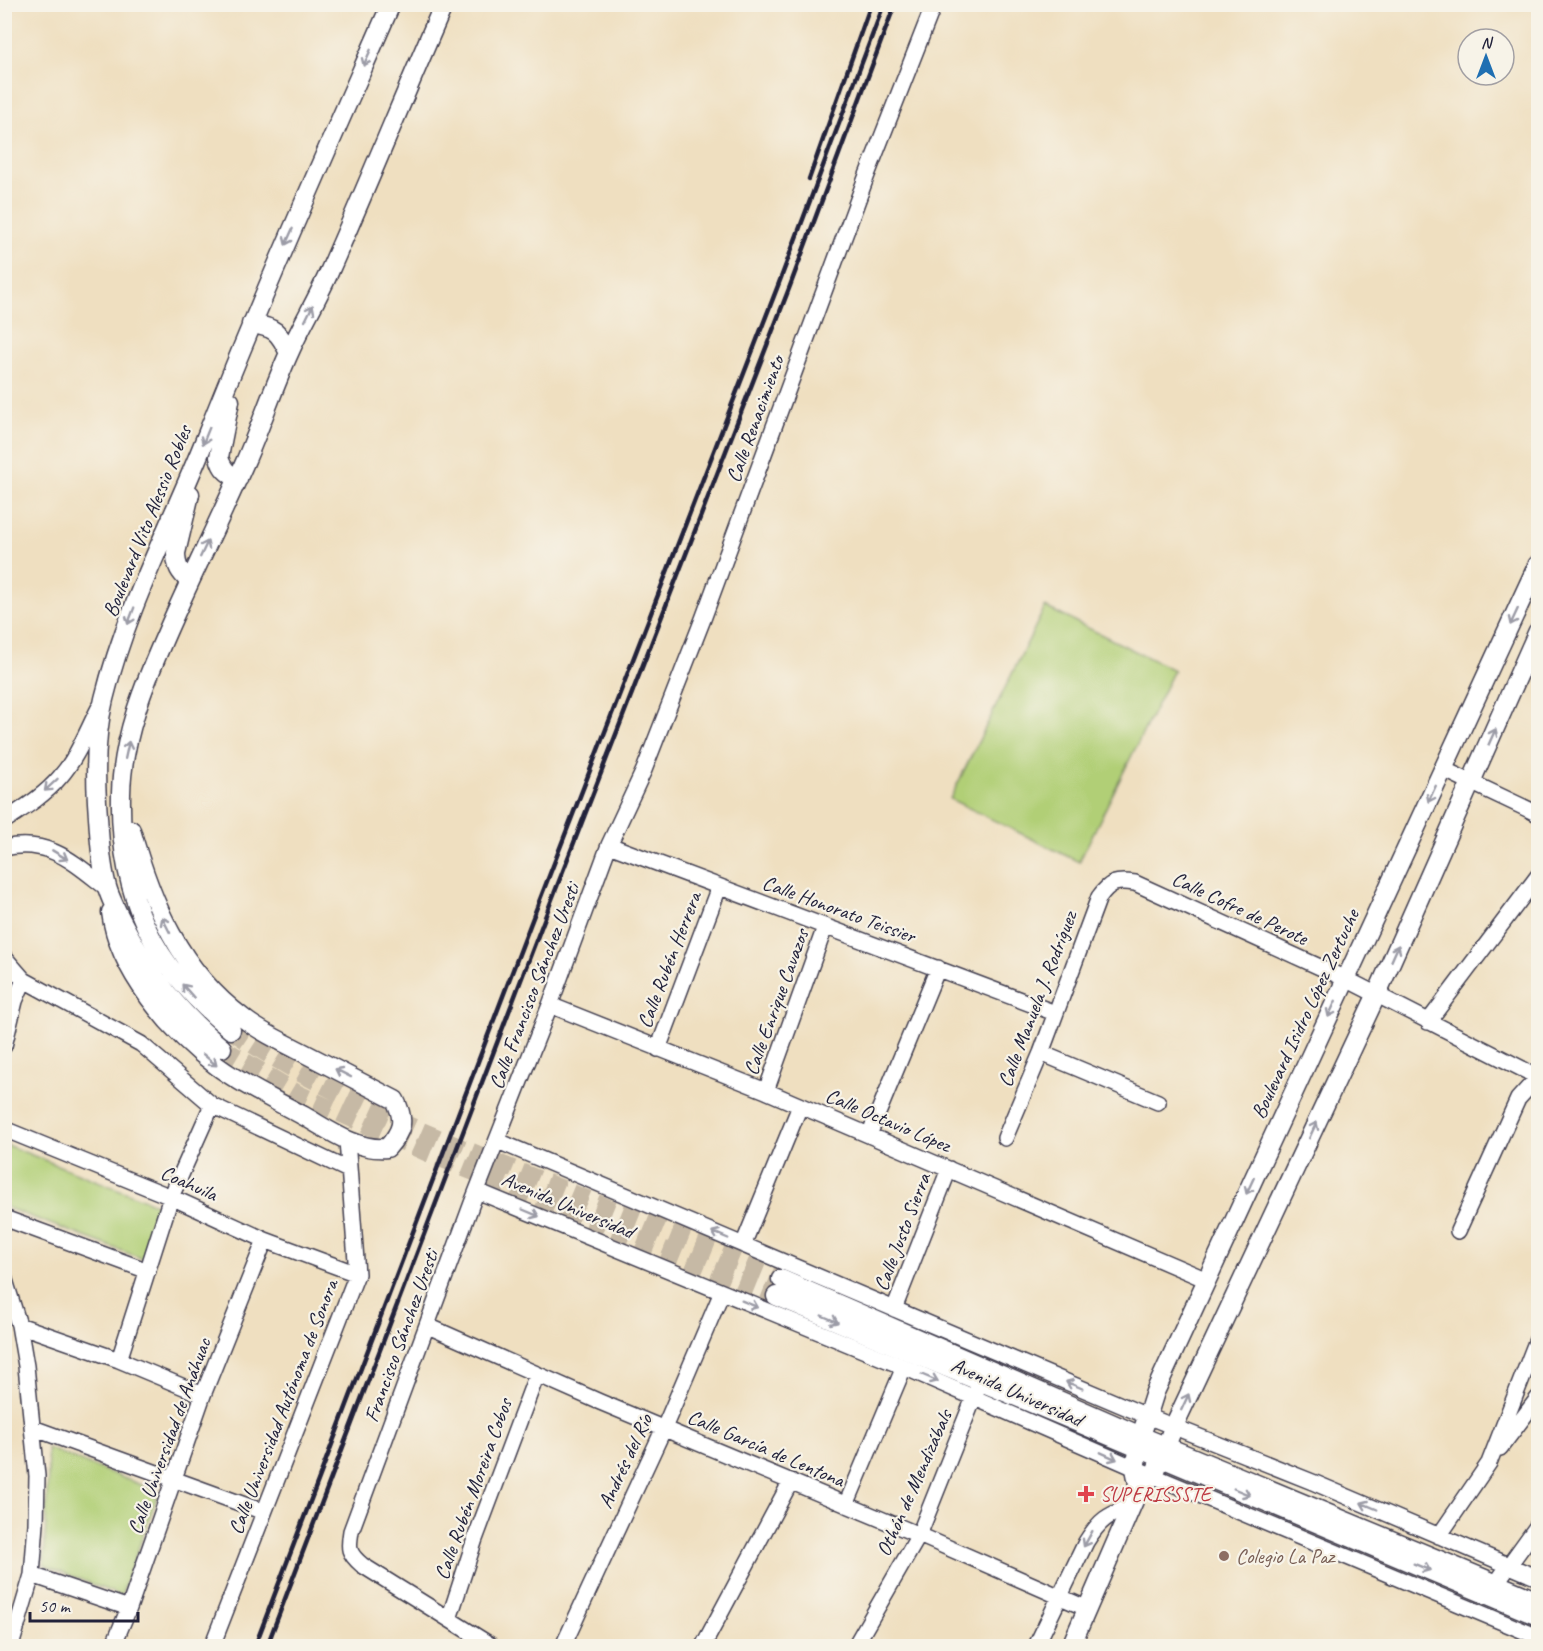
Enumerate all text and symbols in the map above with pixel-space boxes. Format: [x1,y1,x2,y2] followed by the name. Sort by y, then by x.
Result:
[1456,27,1516,87] north arrow
[1481,33,1494,53] text: N
[361,49,372,67] one-way arrow
[283,227,294,245] one-way arrow
[303,305,315,323] one-way arrow
[720,350,791,486] street label: Calle Renacimiento
[97,420,198,620] street label: Boulevard Vito Alessio Robles
[200,426,211,445] one-way arrow
[199,541,211,559] one-way arrow
[125,606,136,625] one-way arrow
[1507,607,1519,625] one-way arrow
[1486,728,1498,746] one-way arrow
[122,741,133,760] one-way arrow
[44,778,59,793] one-way arrow
[1425,784,1437,802] one-way arrow
[52,849,69,861] one-way arrow
[1168,865,1313,951] street label: Calle Cofre de Perote
[759,869,920,949] street label: Calle Honorato Teissier
[483,876,586,1093] street label: Calle Francisco Sánchez Uresti
[631,886,708,1032] street label: Calle Rubén Herrera
[1245,903,1366,1123] street label: Boulevard Isidro López Zertuche
[992,905,1083,1090] street label: Calle Manuela J. Rodríguez
[159,916,171,934] one-way arrow
[738,924,815,1079] street label: Calle Enrique Cavazos
[1390,945,1401,963] one-way arrow
[181,984,195,999] one-way arrow
[1326,999,1338,1017] one-way arrow
[202,1053,217,1067] one-way arrow
[335,1067,353,1078] one-way arrow
[822,1082,956,1159] street label: Calle Octavio López
[1307,1122,1319,1140] one-way arrow
[157,1159,223,1208] street label: Coahuila
[498,1165,641,1246] street label: Avenida Universidad
[868,1168,937,1295] street label: Calle Justo Sierra
[1244,1176,1256,1194] one-way arrow
[521,1208,540,1219] one-way arrow
[712,1229,730,1240] one-way arrow
[358,1244,445,1425] street label: Francisco Sánchez Uresti
[222,1274,344,1538] street label: Calle Universidad Autónoma de Sonora
[740,1299,759,1310] one-way arrow
[820,1314,839,1325] one-way arrow
[121,1333,217,1538] street label: Calle Universidad de Anáhuac
[947,1351,1089,1434] street label: Avenida Universidad
[921,1373,939,1384] one-way arrow
[1065,1379,1083,1390] one-way arrow
[428,1393,518,1583] street label: Calle Rubén Moreira Cobos
[1180,1393,1192,1411] one-way arrow
[684,1403,850,1493] street label: Calle García de Lentona
[870,1404,959,1560] street label: Othón de Mendizábals
[592,1408,659,1512] street label: Andrés del Río
[1100,1451,1118,1462] one-way arrow
[1100,1481,1214,1507] place label: SUPERISSSTE
[1077,1485,1095,1503] marker: SUPERISSSTE
[1232,1487,1251,1498] one-way arrow
[1360,1499,1378,1511] one-way arrow
[1082,1530,1094,1547] one-way arrow
[1236,1543,1336,1569] place label: Colegio La Paz
[1217,1549,1231,1563] marker: Colegio La Paz
[1412,1562,1431,1573] one-way arrow
[30,1585,138,1623] scale bar
[39,1595,72,1617] text: 50 m

